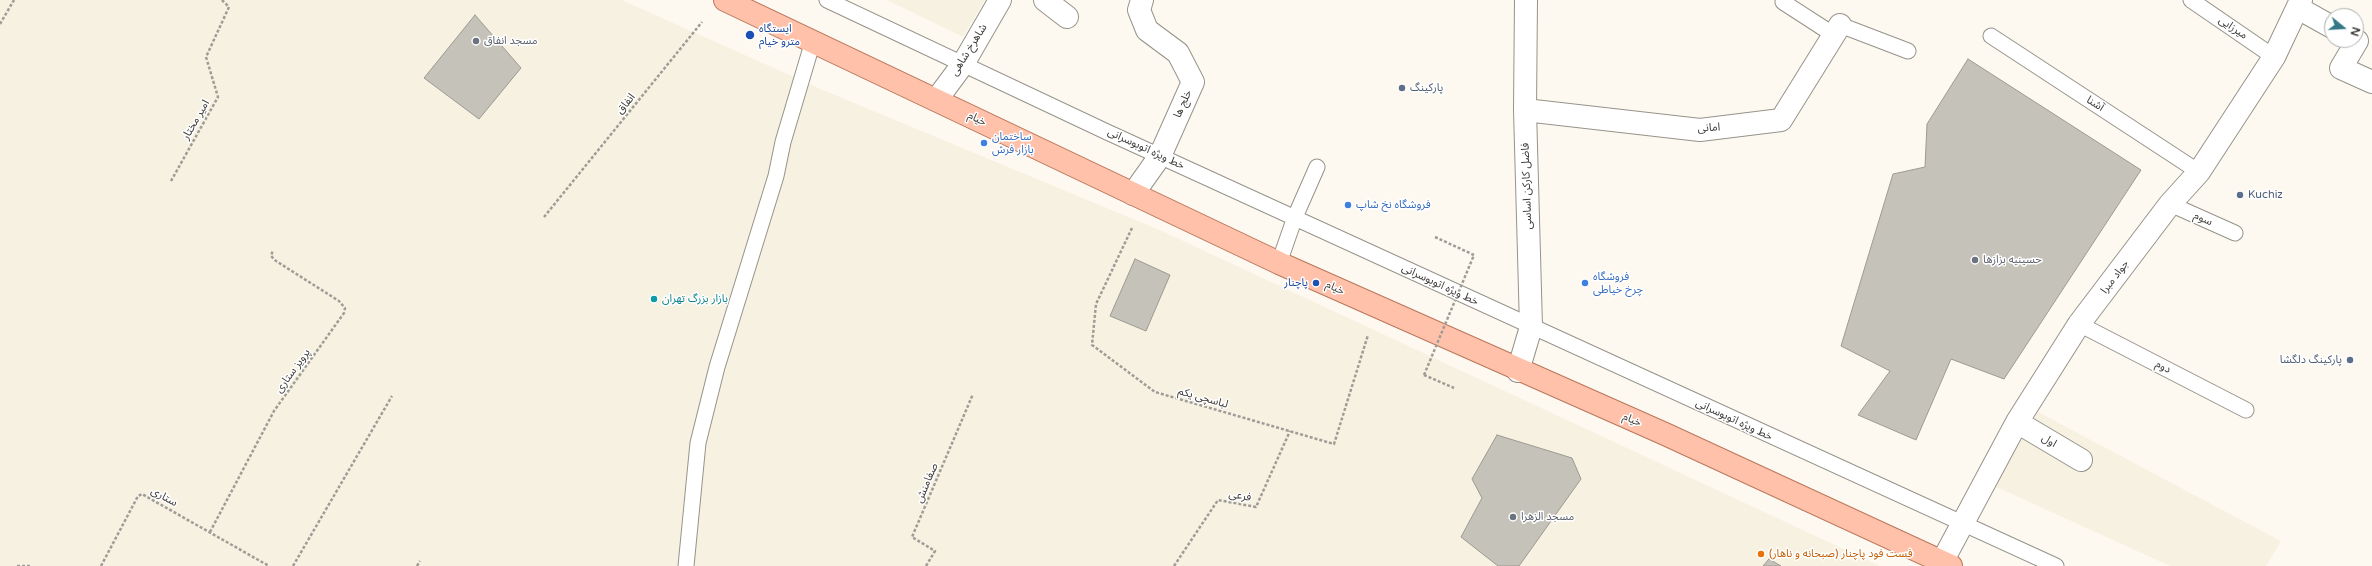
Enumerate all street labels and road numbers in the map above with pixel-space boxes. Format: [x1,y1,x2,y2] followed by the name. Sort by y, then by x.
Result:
[2216,14,2250,42] street label: میرزایی
[948,22,990,78] street label: شاهرخ شاهی
[1171,88,1195,120] street label: خلج ها
[614,91,638,117] street label: انفاق
[2084,94,2106,114] street label: آشنا
[179,98,213,142] street label: امیر مختار
[966,109,988,129] street label: خیام
[1697,121,1721,135] street label: امانی
[1105,125,1187,173] street label: خط ویژه اتوبوسرانی
[1519,142,1535,230] street label: فاضل کارکن اساسی
[2192,209,2214,229] street label: سوم
[2098,258,2132,296] street label: جواد مبرا
[1399,261,1481,309] street label: خط ویژه اتوبوسرانی
[1324,278,1346,298] street label: خیام
[273,346,313,396] street label: پرویز ستاری
[2153,358,2173,376] street label: دوم
[1176,385,1230,411] street label: لباسچی یکم
[1693,396,1775,444] street label: خط ویژه اتوبوسرانی
[1621,410,1643,430] street label: خیام
[2039,431,2059,451] street label: اول
[913,461,941,505] street label: صفامنش
[148,484,180,510] street label: ستاری
[1228,488,1252,504] street label: فرعی

